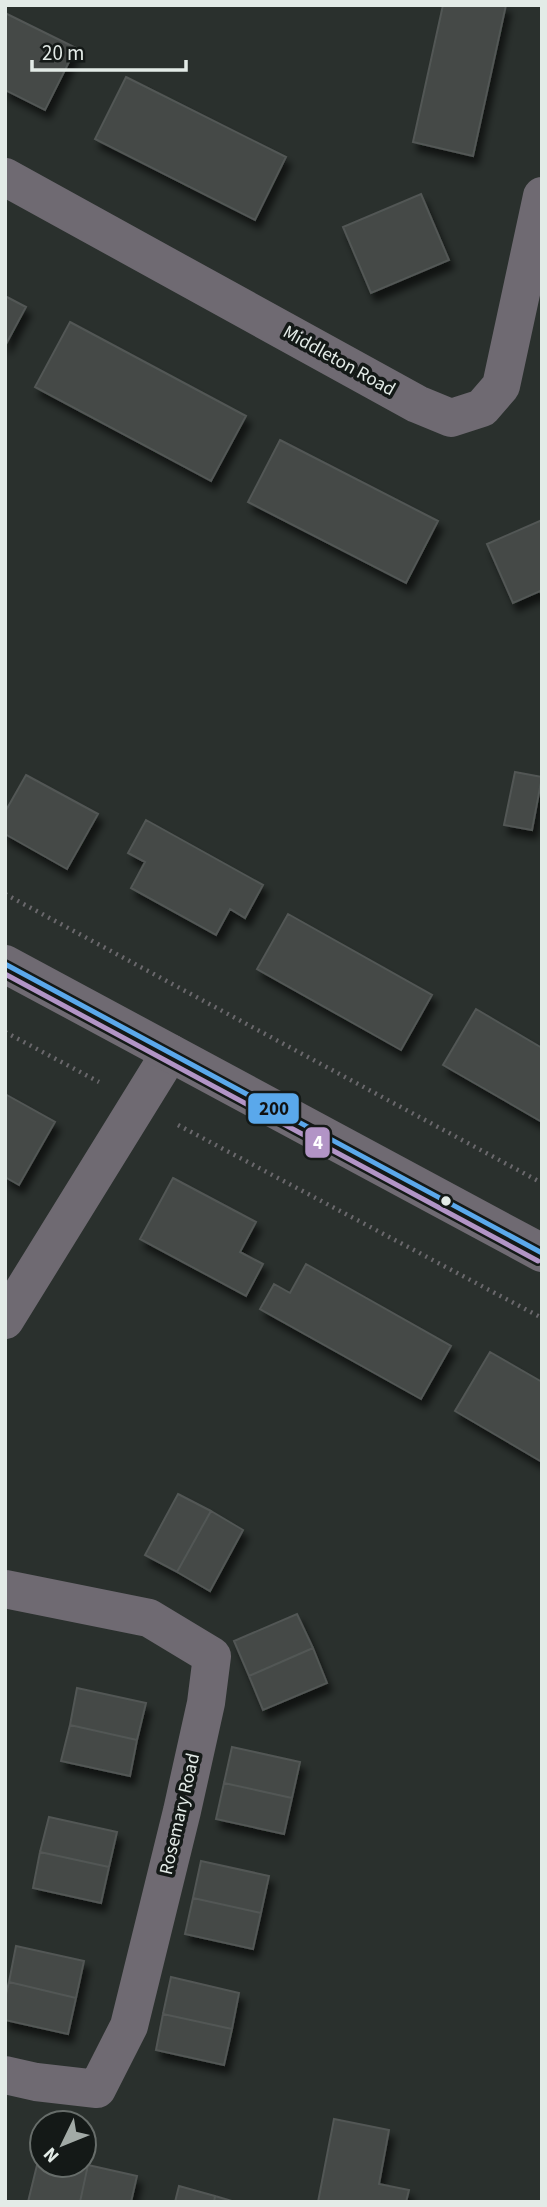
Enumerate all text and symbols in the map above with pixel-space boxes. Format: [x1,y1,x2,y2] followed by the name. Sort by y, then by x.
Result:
[32,28,186,72] scale bar
[42,38,84,68] text: 20 m
[278,319,400,403] street label: Middleton Road
[247,1092,300,1125] line badge: 200
[259,1096,289,1123] text: 200
[304,1126,331,1159] line badge: 4
[313,1130,323,1157] text: 4
[439,1194,453,1208] unlabelled marker
[153,1750,207,1878] street label: Rosemary Road
[28,2109,98,2179] north arrow
[37,2141,66,2168] text: N

